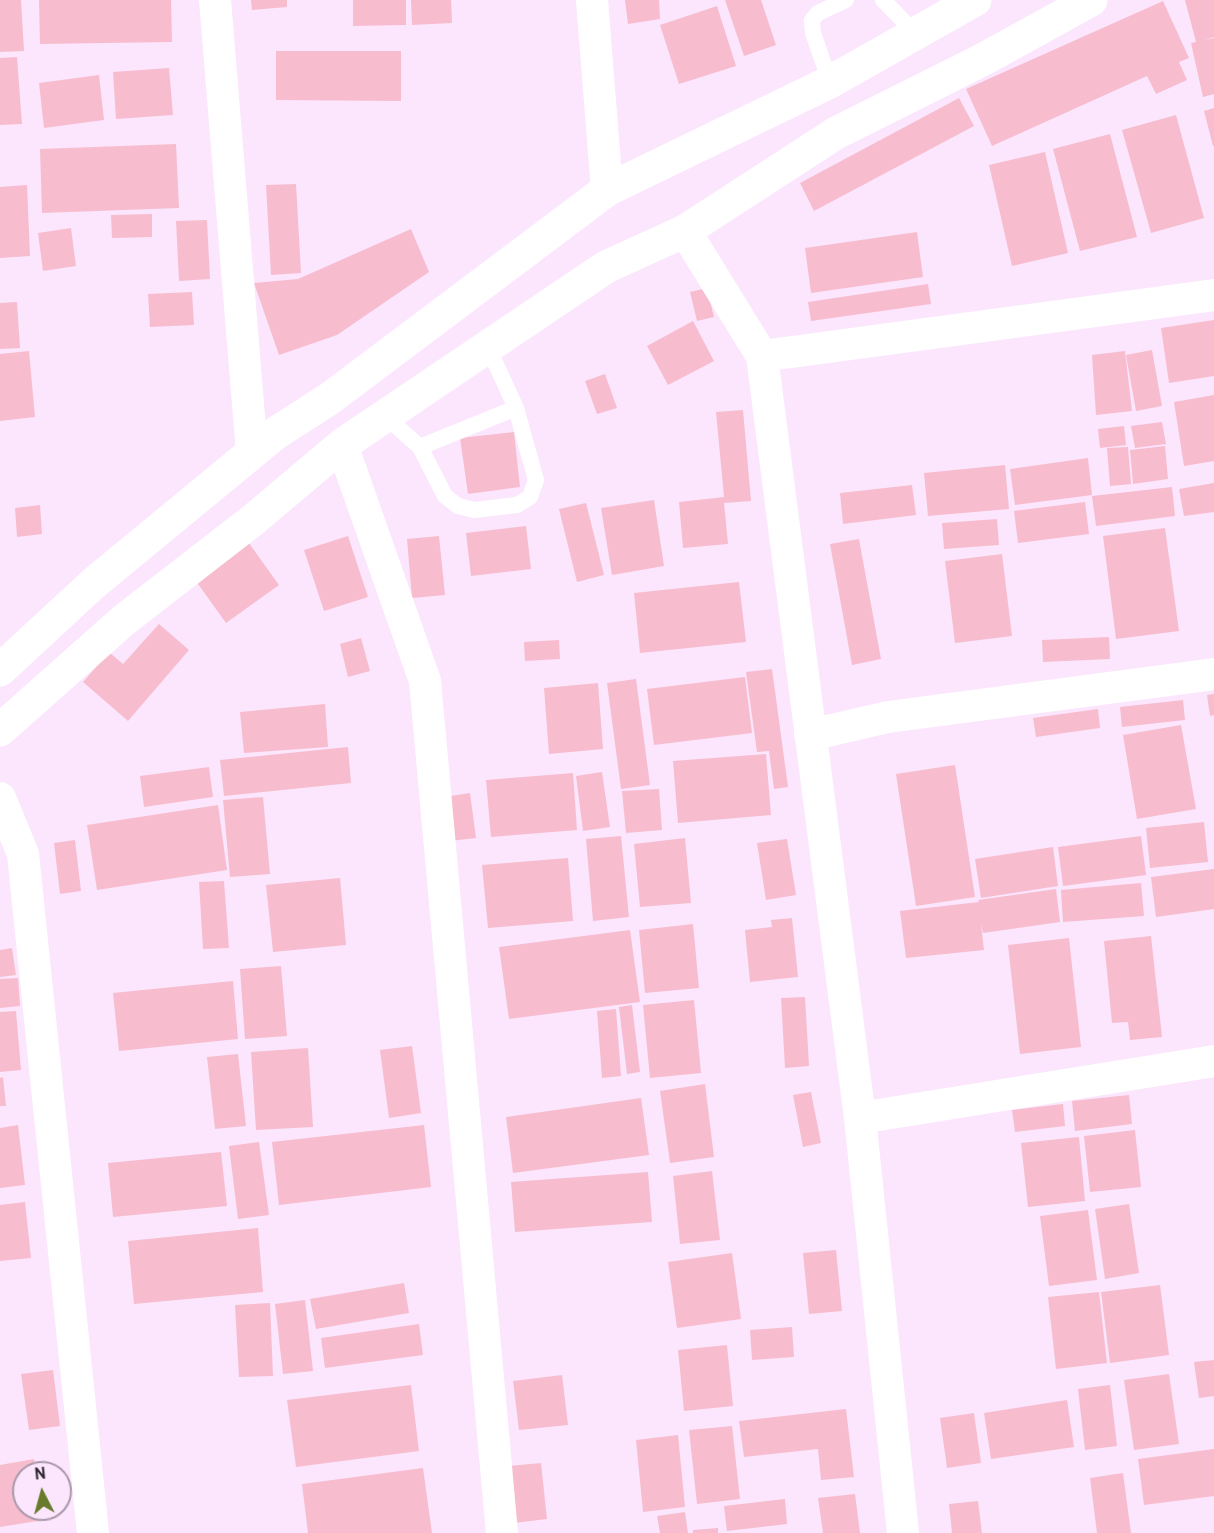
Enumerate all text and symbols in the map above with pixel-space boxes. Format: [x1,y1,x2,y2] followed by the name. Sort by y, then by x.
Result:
[12,1461,72,1521] north arrow
[34,1465,47,1486] text: N

